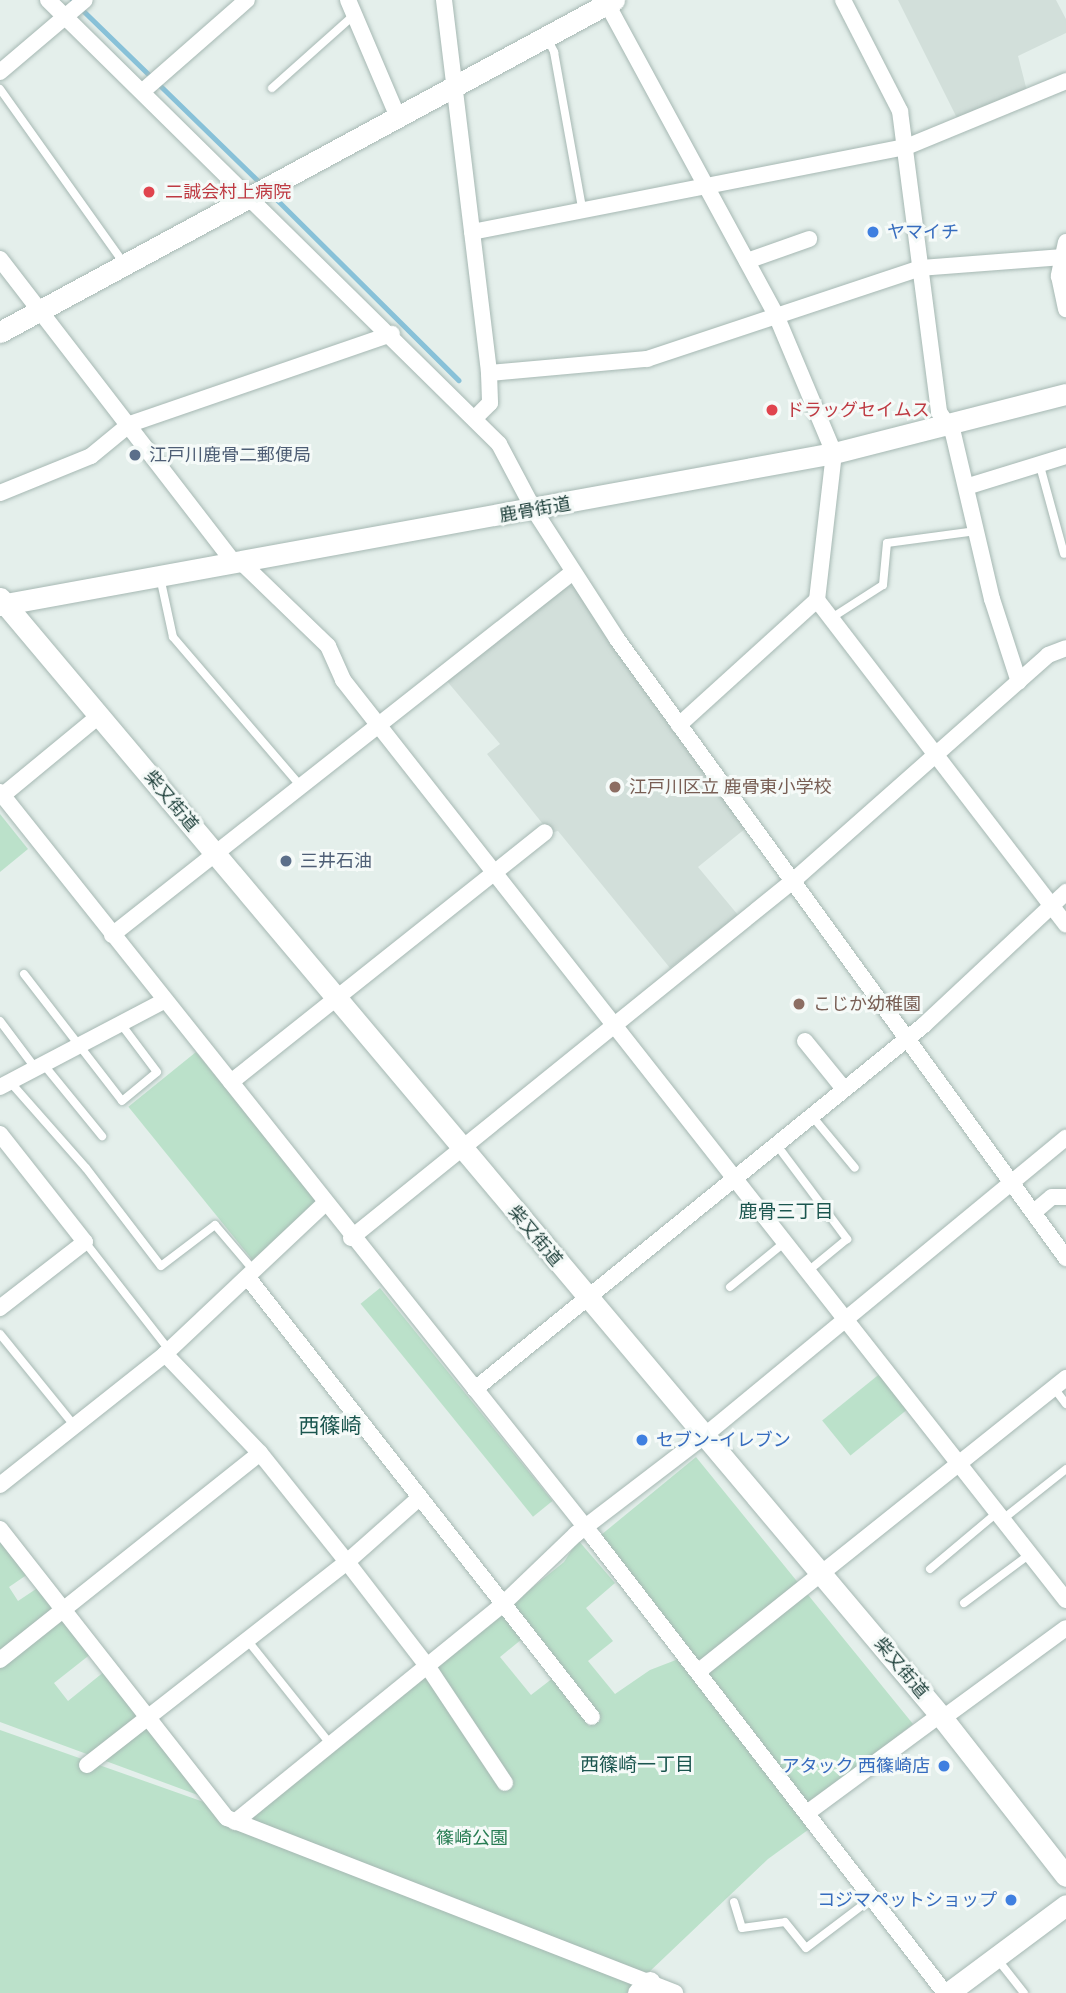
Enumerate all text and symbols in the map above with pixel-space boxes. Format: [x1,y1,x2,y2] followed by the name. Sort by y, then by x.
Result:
[165,181,291,203] place label: 二誠会村上病院
[139,182,159,202] marker: 二誠会村上病院
[887,221,959,243] place label: ヤマイチ
[865,224,881,240] marker: ヤマイチ
[786,399,930,421] place label: ドラッグセイムス
[764,402,780,418] marker: ドラッグセイムス
[149,444,311,466] place label: 江戸川鹿骨二郵便局
[127,447,143,463] marker: 江戸川鹿骨二郵便局
[498,493,572,527] street label: 鹿骨街道
[140,766,202,836] street label: 柴又街道
[629,776,831,798] place label: 江戸川区立 鹿骨東小学校
[607,779,623,795] marker: 江戸川区立 鹿骨東小学校
[300,850,372,872] place label: 三井石油
[278,853,294,869] marker: 三井石油
[813,993,921,1015] place label: こじか幼稚園
[791,996,807,1012] marker: こじか幼稚園
[504,1201,566,1271] street label: 柴又街道
[739,1201,833,1223] district label: 鹿骨三丁目
[299,1413,361,1439] district label: 西篠崎
[656,1429,791,1451] place label: セブン-イレブン
[634,1432,650,1448] marker: セブン-イレブン
[870,1633,932,1703] street label: 柴又街道
[580,1754,694,1776] district label: 西篠崎一丁目
[782,1755,930,1777] place label: アタック 西篠崎店
[936,1758,952,1774] marker: アタック 西篠崎店
[436,1827,508,1849] park label: 篠崎公園
[817,1889,997,1911] place label: コジマペットショップ
[1003,1892,1019,1908] marker: コジマペットショップ

